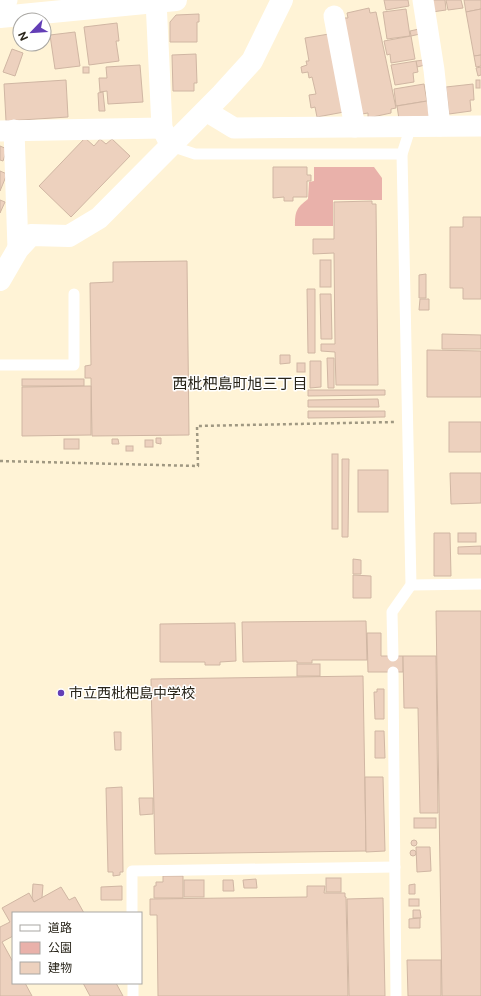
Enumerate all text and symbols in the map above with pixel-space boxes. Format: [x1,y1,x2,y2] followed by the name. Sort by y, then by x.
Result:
[12,12,52,52] north arrow
[16,30,30,43] text: N
[172,375,308,392] district label: 西枇杷島町旭三丁目
[69,685,195,701] place label: 市立西枇杷島中学校
[56,688,66,698] marker: 市立西枇杷島中学校
[12,912,142,984] legend
[48,921,72,935] text: 道路
[48,941,72,955] text: 公園
[48,961,72,975] text: 建物

